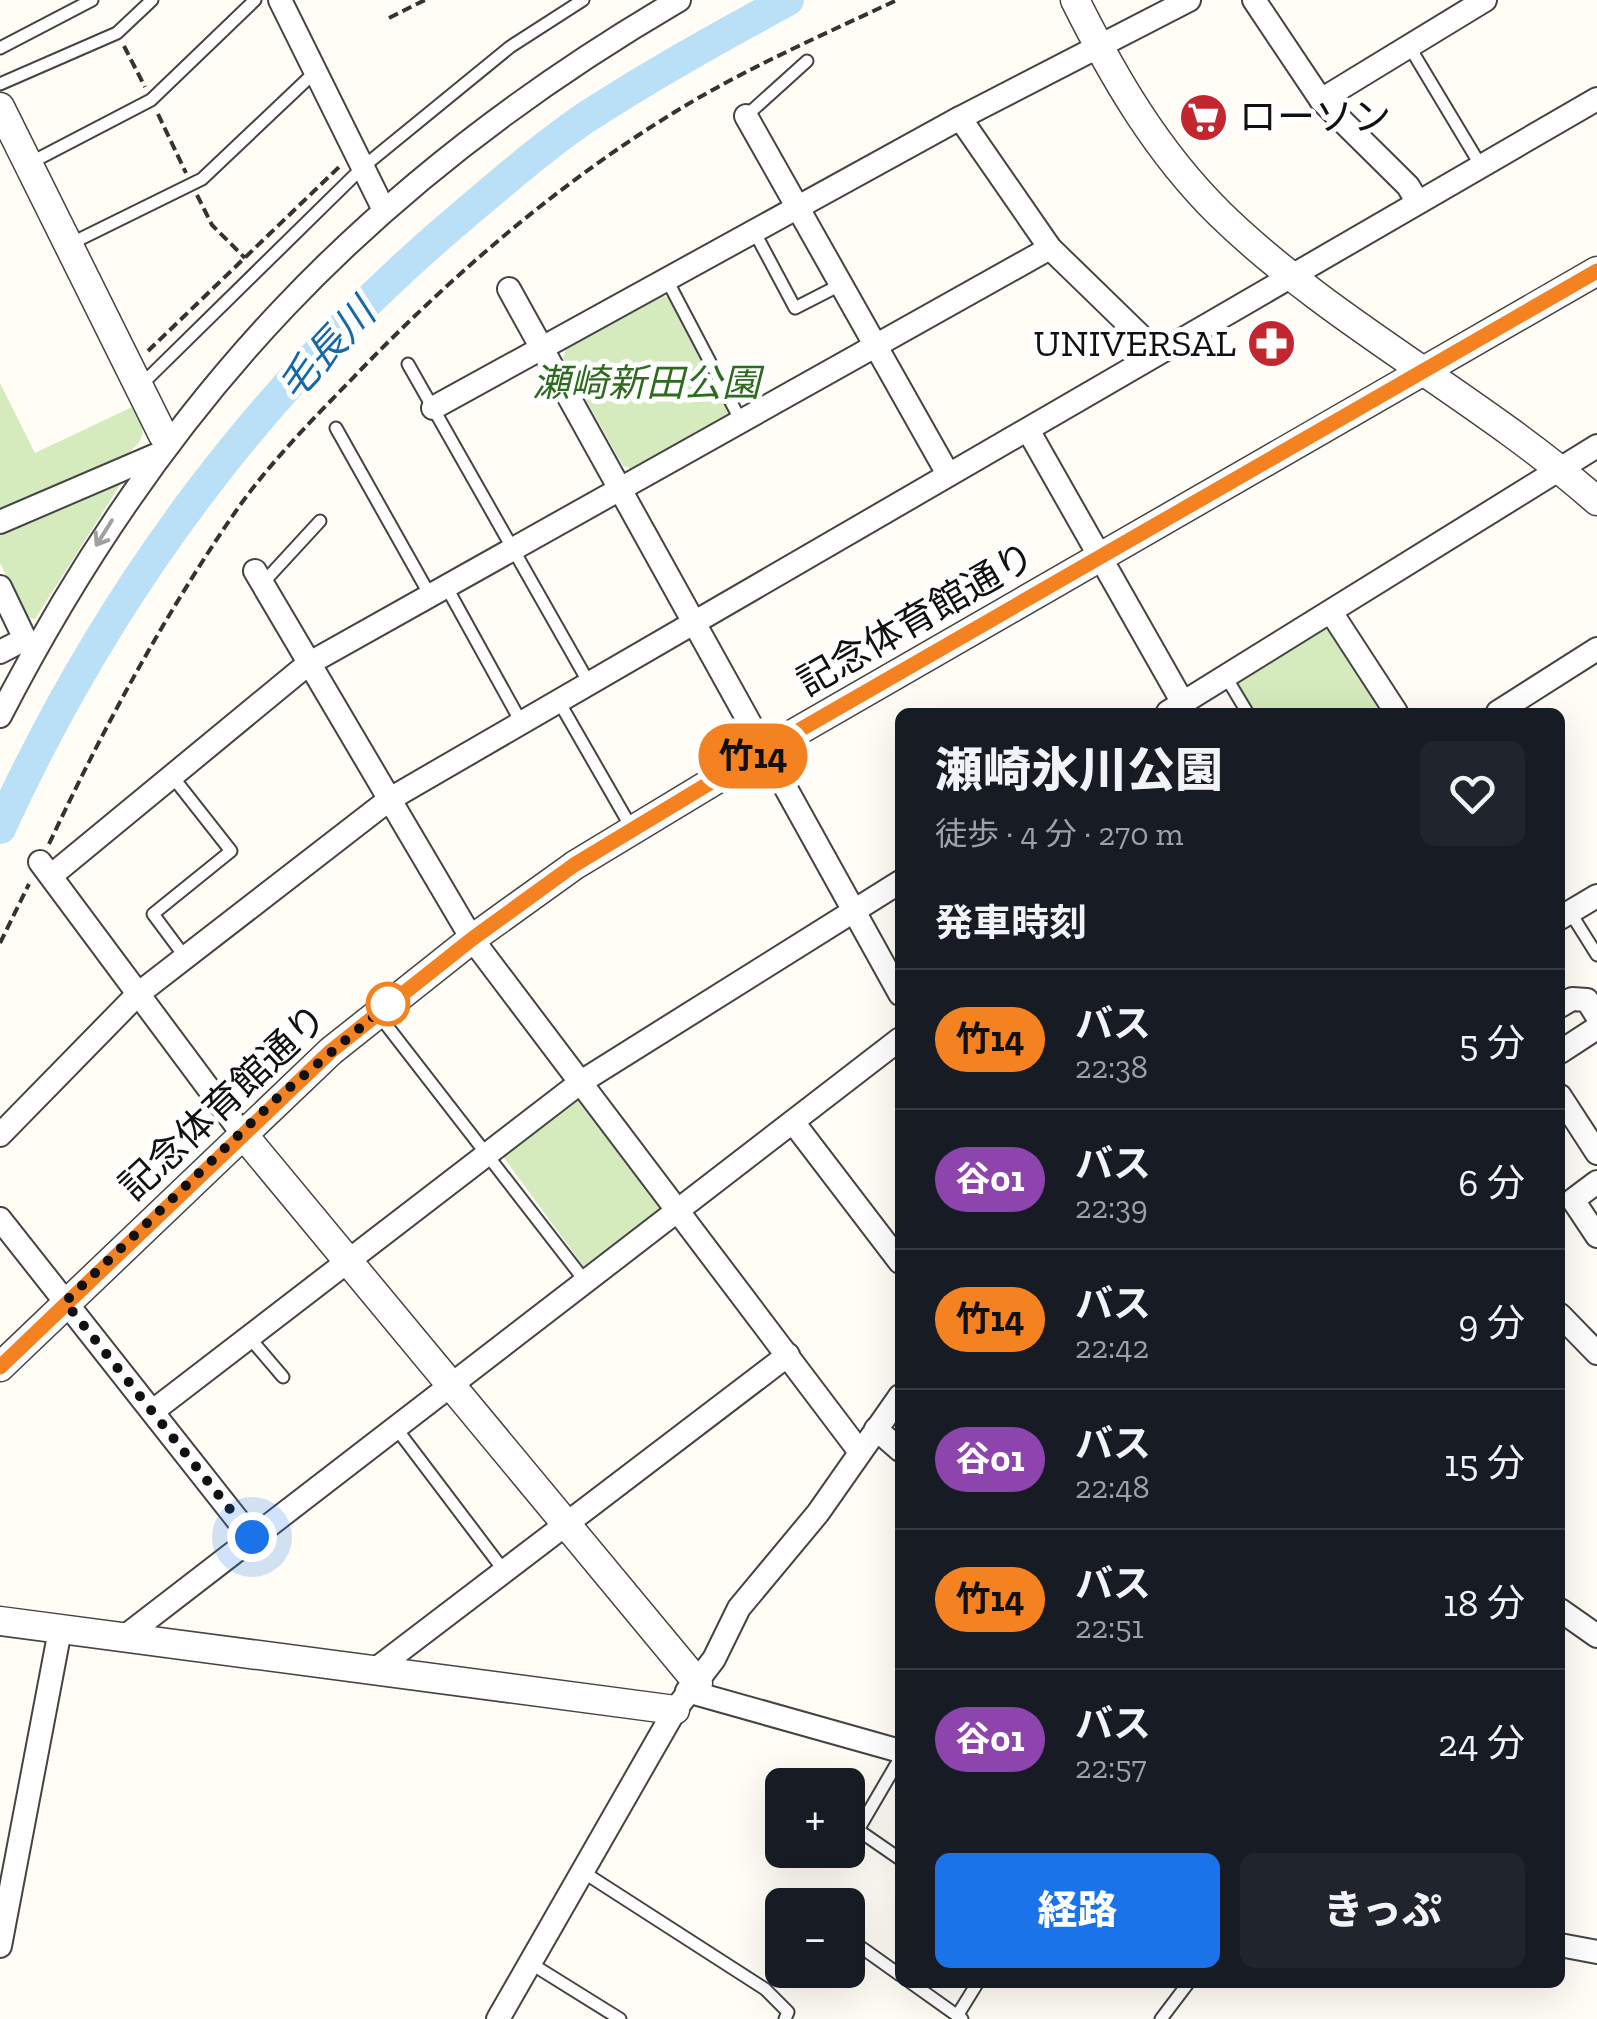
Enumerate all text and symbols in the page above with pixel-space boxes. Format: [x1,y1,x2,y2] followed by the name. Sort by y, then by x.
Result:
[1178,91,1230,143] supermarket icon: ローソン
[1239,94,1391,140] place label: ローソン
[268,286,387,409] water label: 毛長川
[1245,317,1297,369] pharmacy icon: UNIVERSAL
[1033,320,1236,366] place label: UNIVERSAL
[532,360,765,406] park label: 瀬崎新田公園
[94,519,114,547] one-way arrow
[789,533,1043,705] street label: 記念体育館通り
[696,724,810,788] line badge: 竹14
[718,735,788,777] text: 竹14
[1420,741,1525,846] button: heart
[935,742,1223,799] text: 瀬崎氷川公園
[935,815,1183,853] text: 徒歩 · 4 分 · 270 m
[935,900,1087,946] text: 発車時刻
[367,983,409,1025] unlabelled marker
[110,994,336,1210] street label: 記念体育館通り
[1075,1001,1151,1047] text: バス
[955,1018,1025,1060] text: 竹14
[1459,1020,1525,1066] text: 5 分
[1075,1048,1148,1086] text: 22:38
[1075,1141,1151,1187] text: バス
[955,1158,1025,1200] text: 谷01
[1458,1160,1525,1206] text: 6 分
[1075,1188,1148,1226] text: 22:39
[1075,1281,1151,1327] text: バス
[955,1298,1025,1340] text: 竹14
[1458,1300,1525,1346] text: 9 分
[1075,1328,1149,1366] text: 22:42
[1075,1421,1151,1467] text: バス
[955,1438,1025,1480] text: 谷01
[1444,1440,1525,1486] text: 15 分
[1075,1468,1150,1506] text: 22:48
[227,1512,277,1562] your location
[1075,1561,1151,1607] text: バス
[955,1578,1025,1620] text: 竹14
[1443,1580,1525,1626] text: 18 分
[1075,1608,1144,1646] text: 22:51
[1075,1701,1151,1747] text: バス
[955,1718,1025,1760] text: 谷01
[1438,1720,1525,1766] text: 24 分
[1075,1748,1147,1786] text: 22:57
[765,1768,865,1988] map controls
[765,1768,865,1868] button: +
[935,1853,1220,1968] button: 経路
[1240,1853,1525,1968] button: きっぷ
[765,1888,865,1988] button: −

